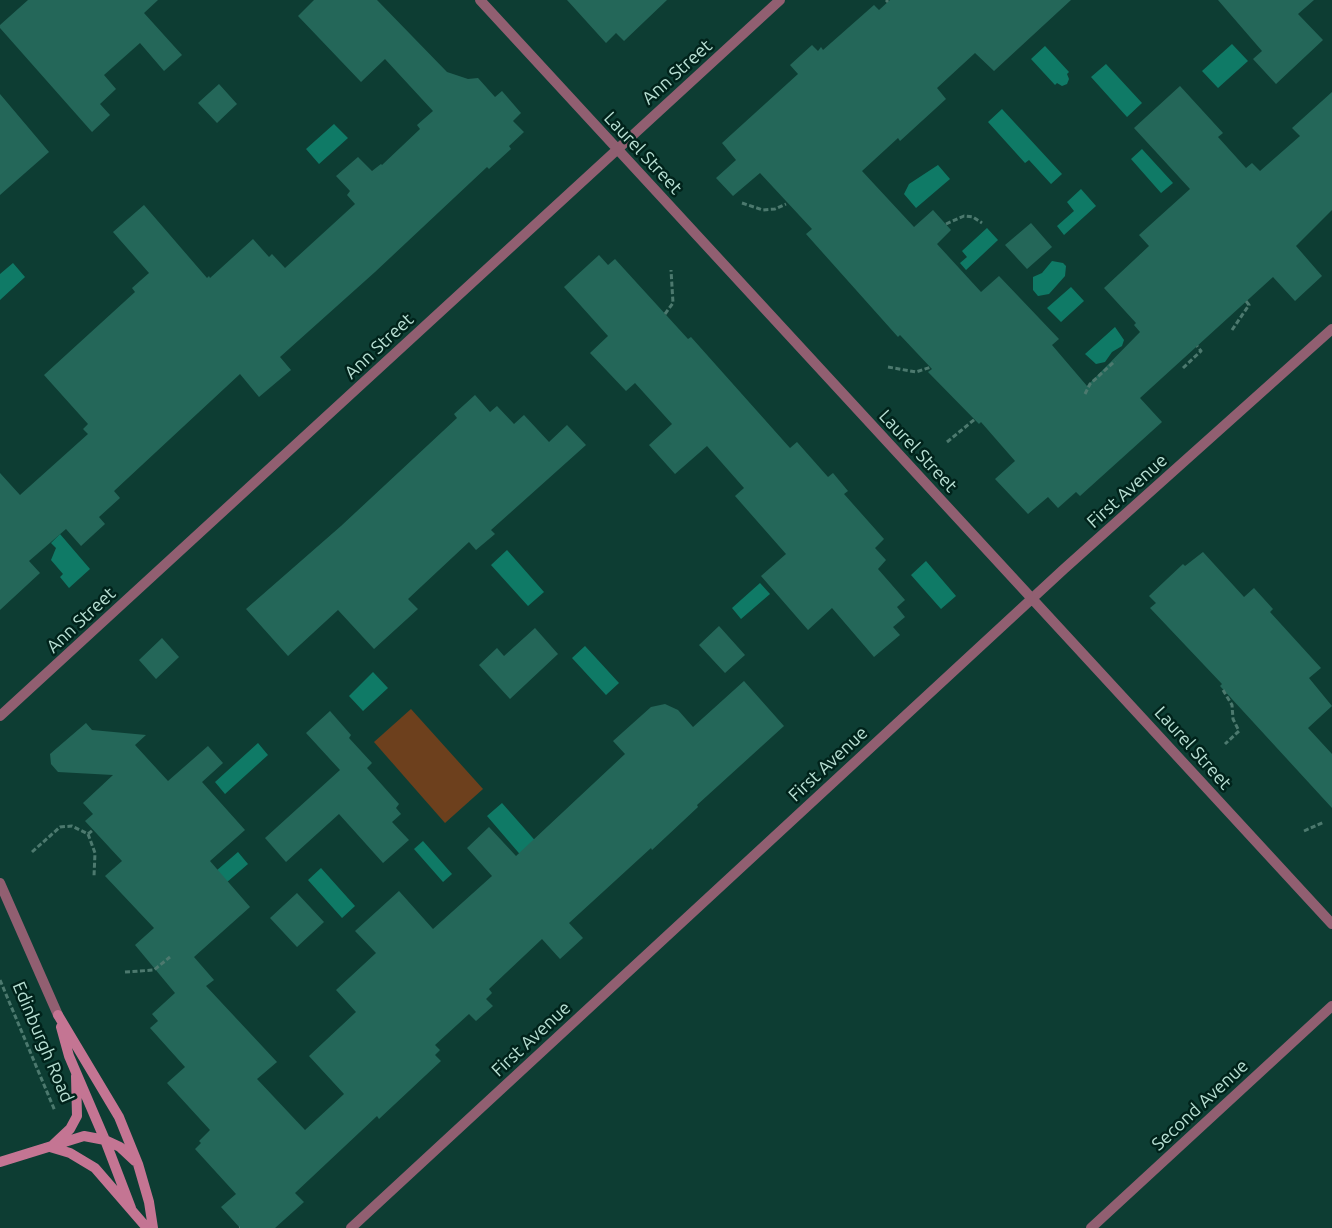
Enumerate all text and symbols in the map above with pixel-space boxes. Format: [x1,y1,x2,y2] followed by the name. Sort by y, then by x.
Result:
[638,35,716,109] street label: Ann Street
[599,107,687,199] street label: Laurel Street
[340,309,418,383] street label: Ann Street
[874,405,962,497] street label: Laurel Street
[1082,449,1172,533] street label: First Avenue
[42,583,120,657] street label: Ann Street
[1150,702,1236,794] street label: Laurel Street
[784,722,872,806] street label: First Avenue
[8,978,78,1106] street label: Edinburgh Road
[487,997,575,1081] street label: First Avenue
[1147,1055,1253,1155] street label: Second Avenue

